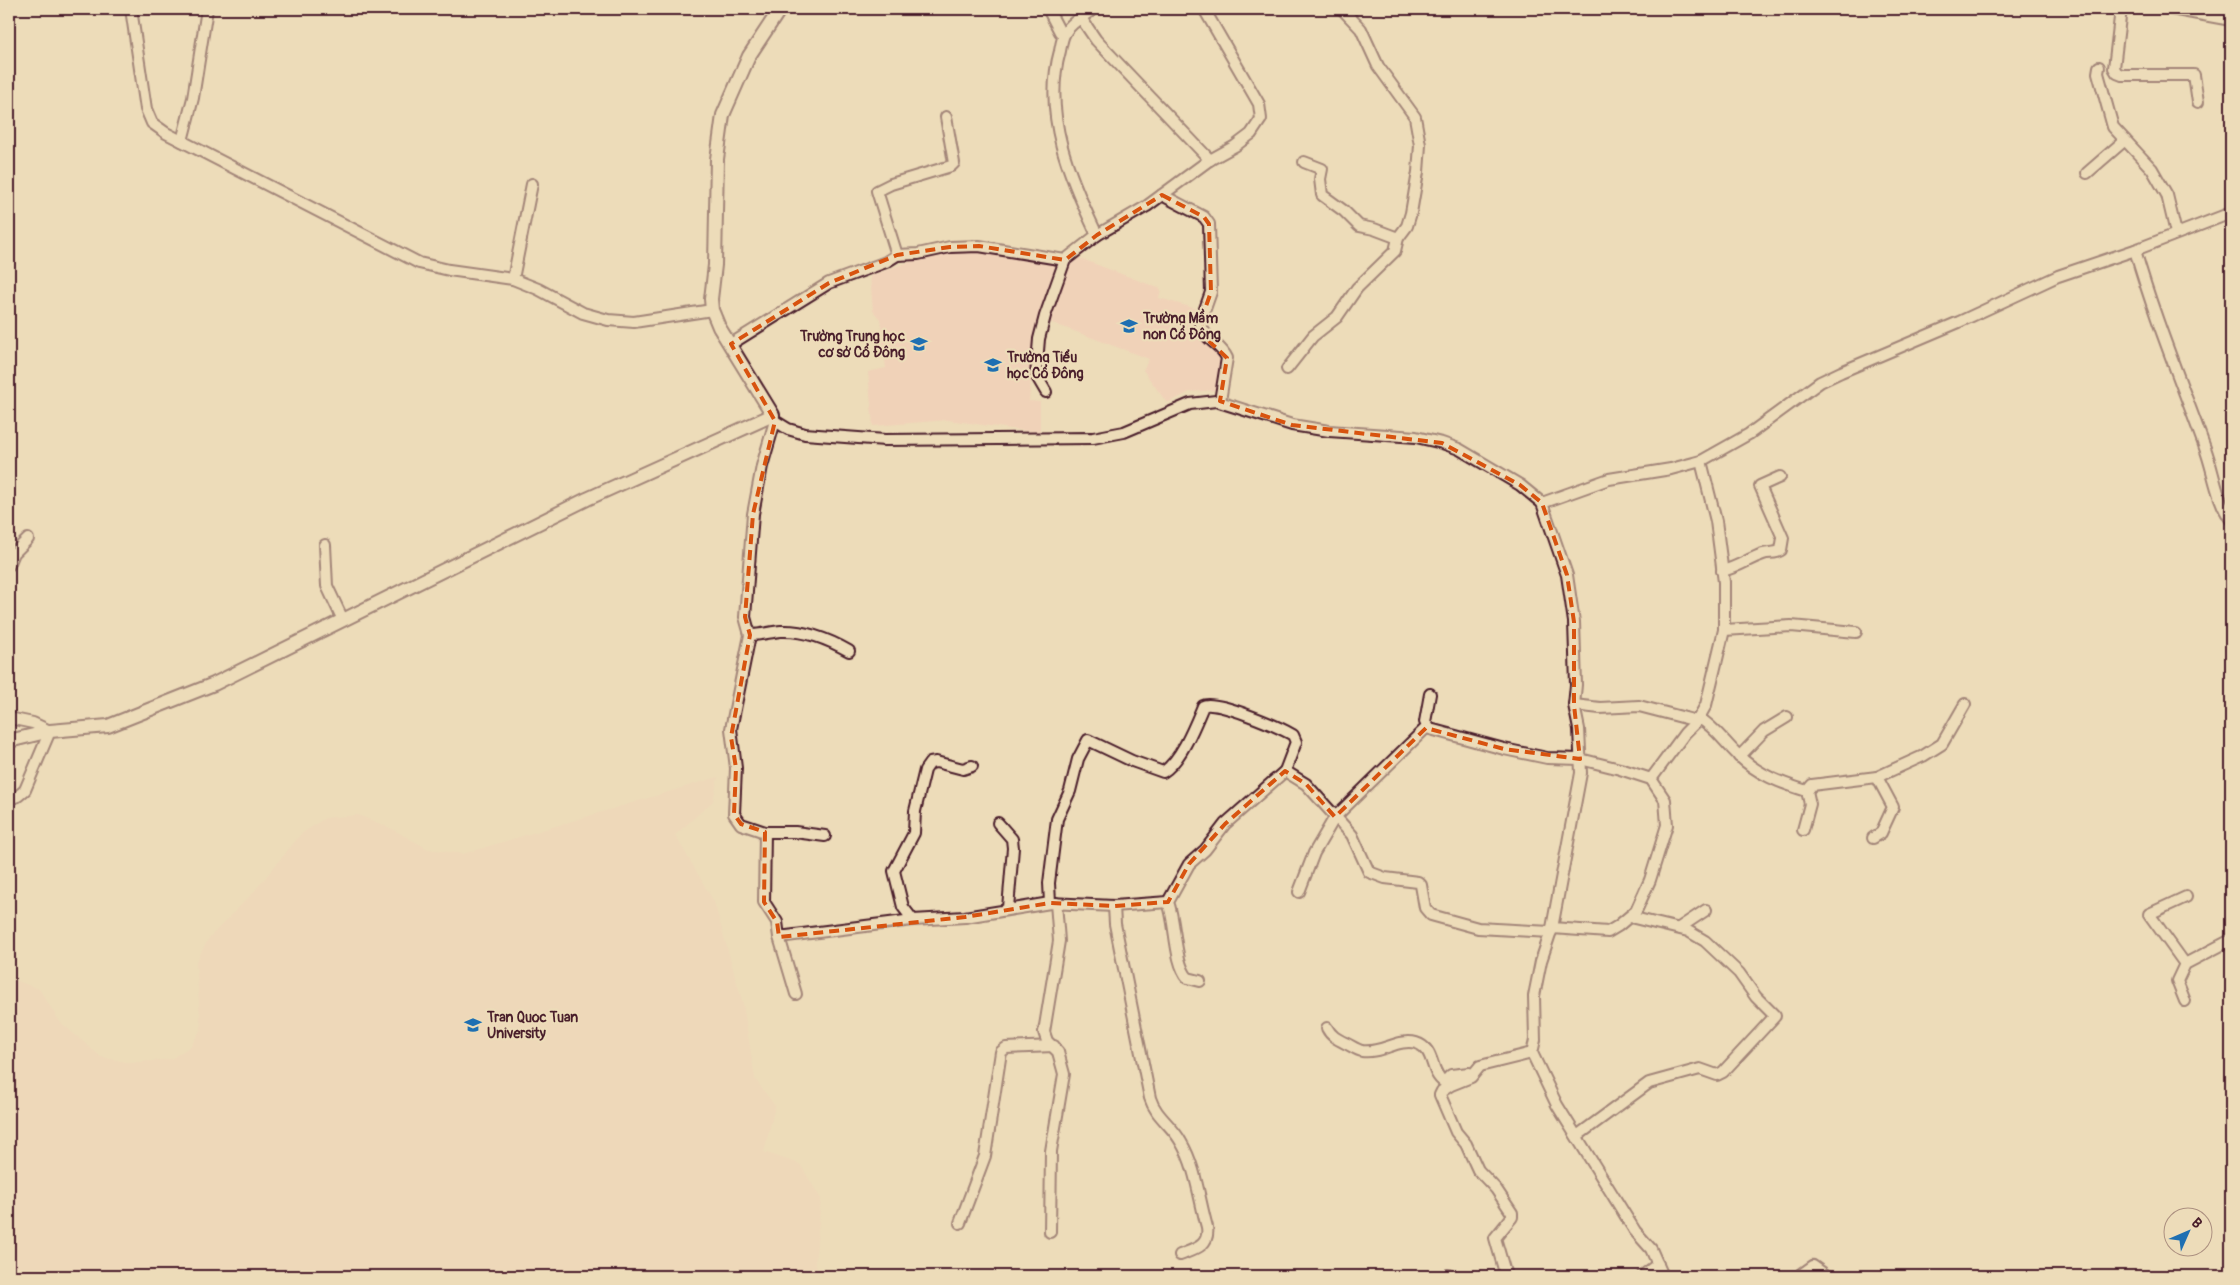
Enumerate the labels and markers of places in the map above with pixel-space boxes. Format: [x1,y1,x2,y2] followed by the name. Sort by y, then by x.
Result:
[1142,308,1221,343] place label: Trường Mầm non Cổ Đông
[1119,316,1139,336] school or university icon: Trường Mầm non Cổ Đông
[799,328,905,361] place label: Trường Trung học cơ sở Cổ Đông
[909,334,929,354] school or university icon: Trường Trung học cơ sở Cổ Đông
[1006,349,1083,382] place label: Trường Tiểu học Cổ Đông
[983,355,1003,375] school or university icon: Trường Tiểu học Cổ Đông
[486,1009,578,1042] place label: Tran Quoc Tuan University
[463,1015,483,1035] school or university icon: Tran Quoc Tuan University

